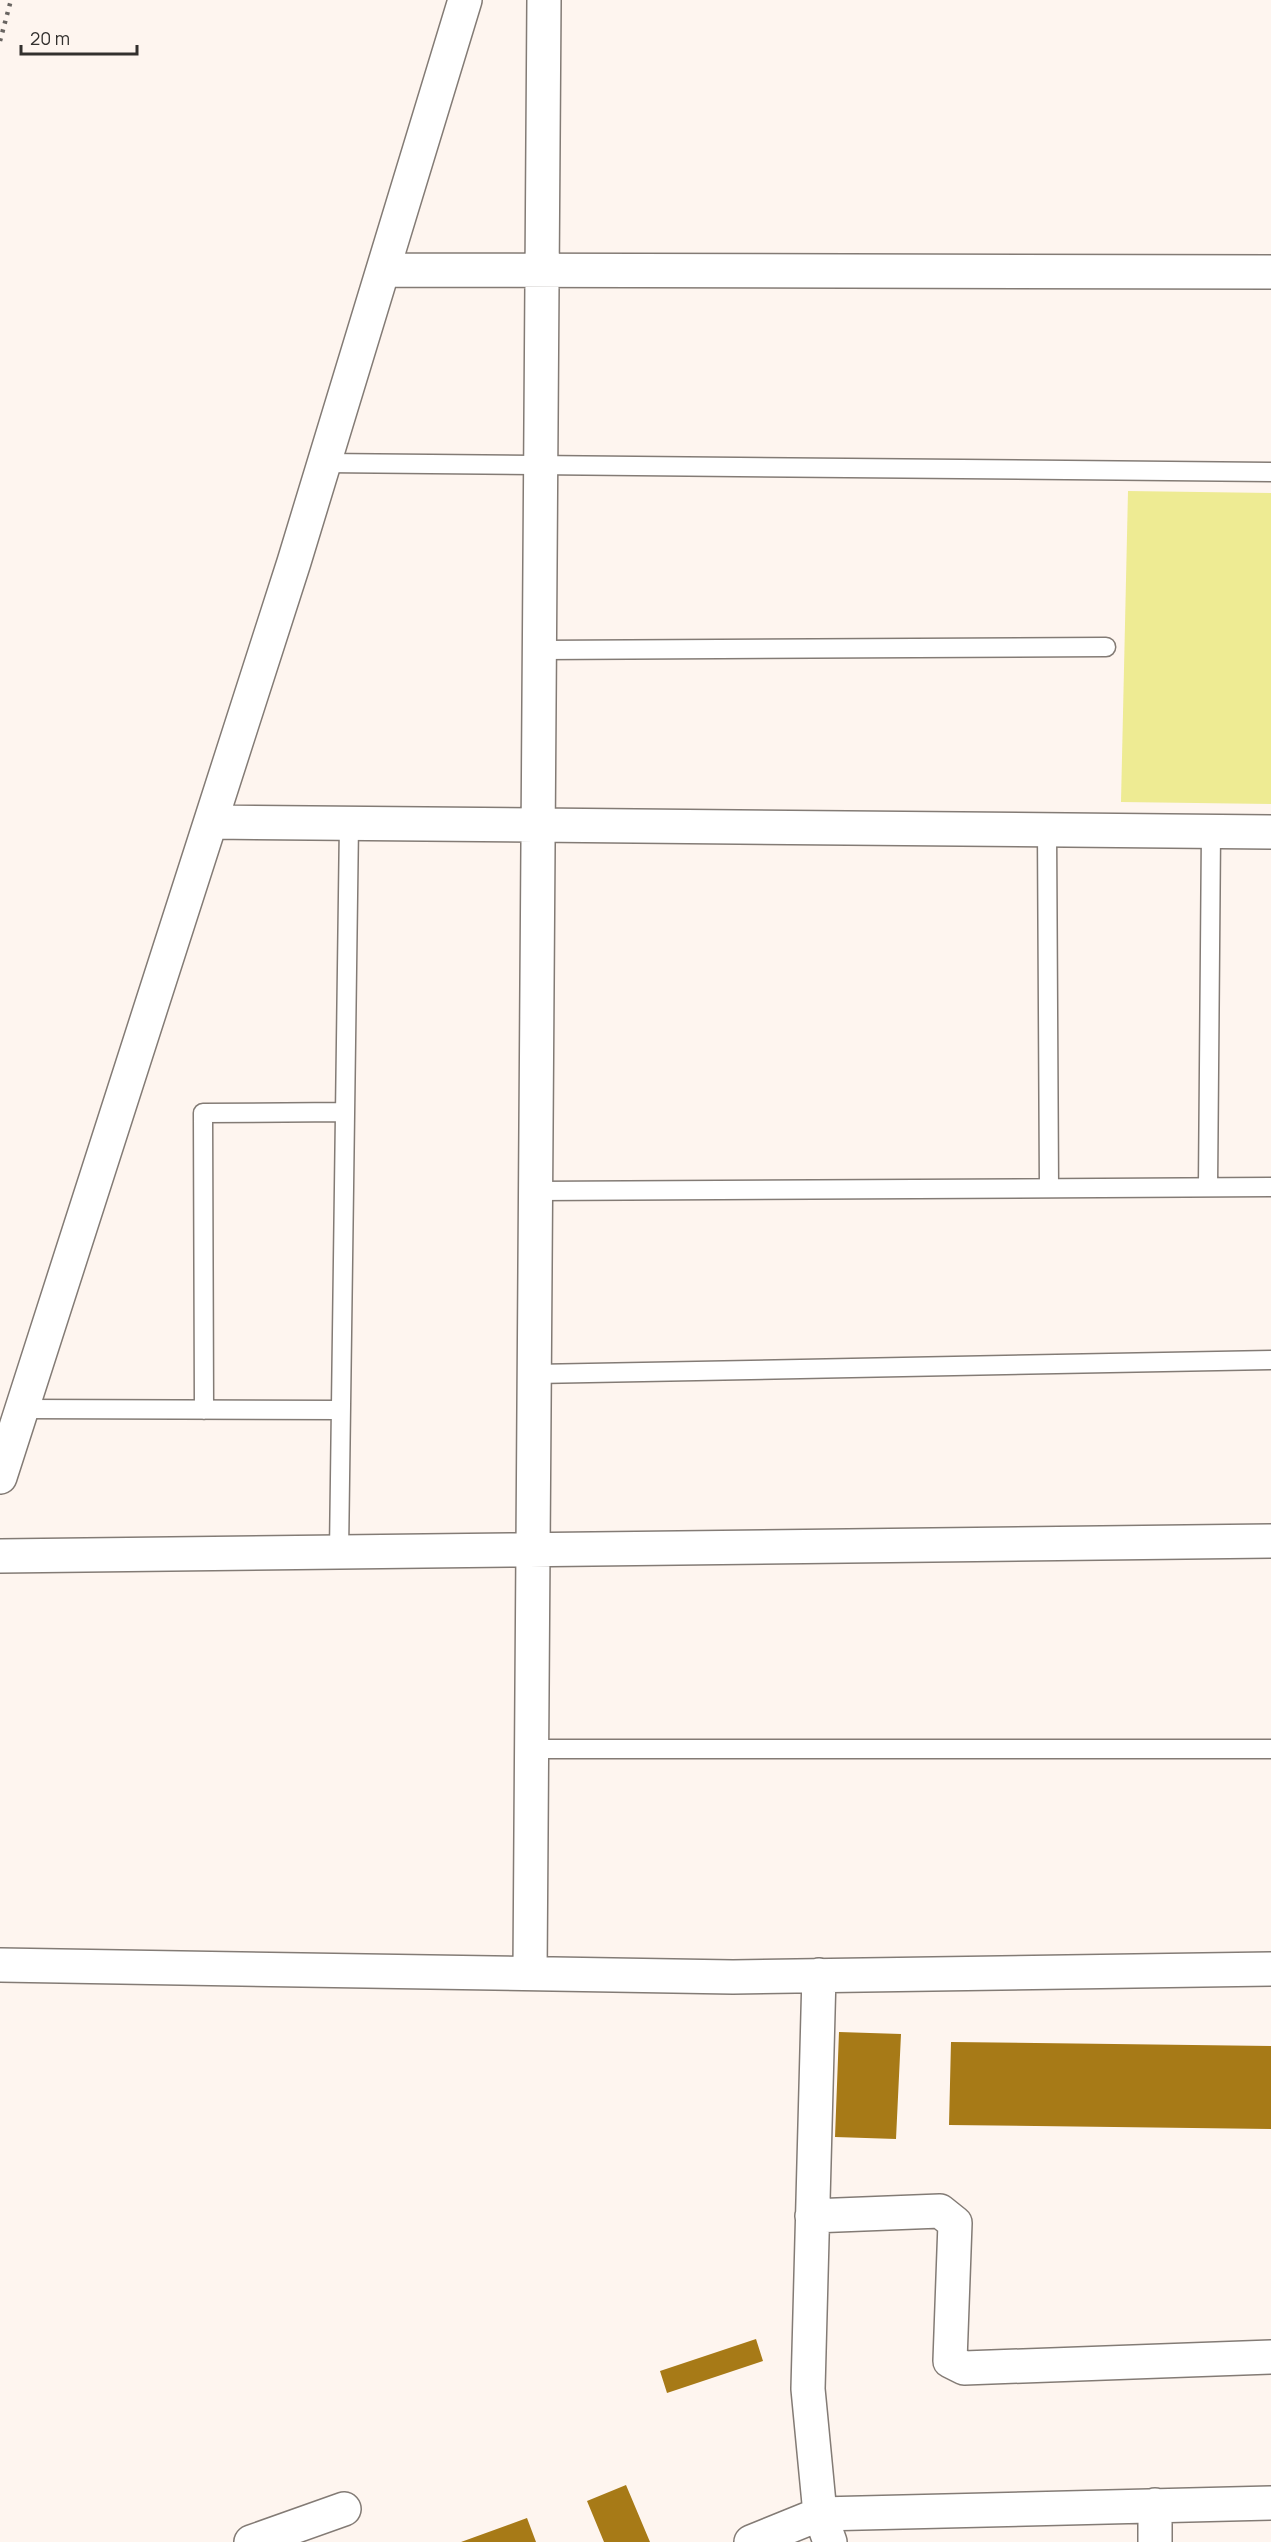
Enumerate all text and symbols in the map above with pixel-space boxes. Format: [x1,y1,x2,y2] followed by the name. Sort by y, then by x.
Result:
[21,18,136,56] scale bar
[30,26,70,50] text: 20 m

